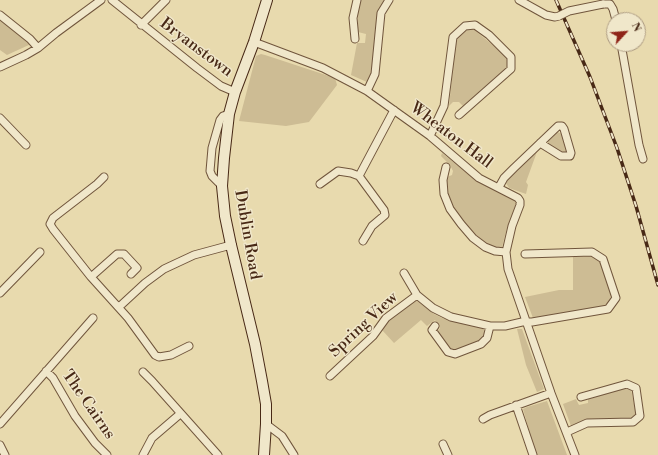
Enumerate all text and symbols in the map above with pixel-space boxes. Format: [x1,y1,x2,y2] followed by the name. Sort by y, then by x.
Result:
[606,12,646,52] north arrow
[156,14,236,82] street label: Bryanstown
[628,20,644,34] text: N
[406,99,496,173] street label: Wheaton Hall
[230,189,264,281] street label: Dublin Road
[326,288,402,362] street label: Spring View
[57,367,119,443] street label: The Cairns

